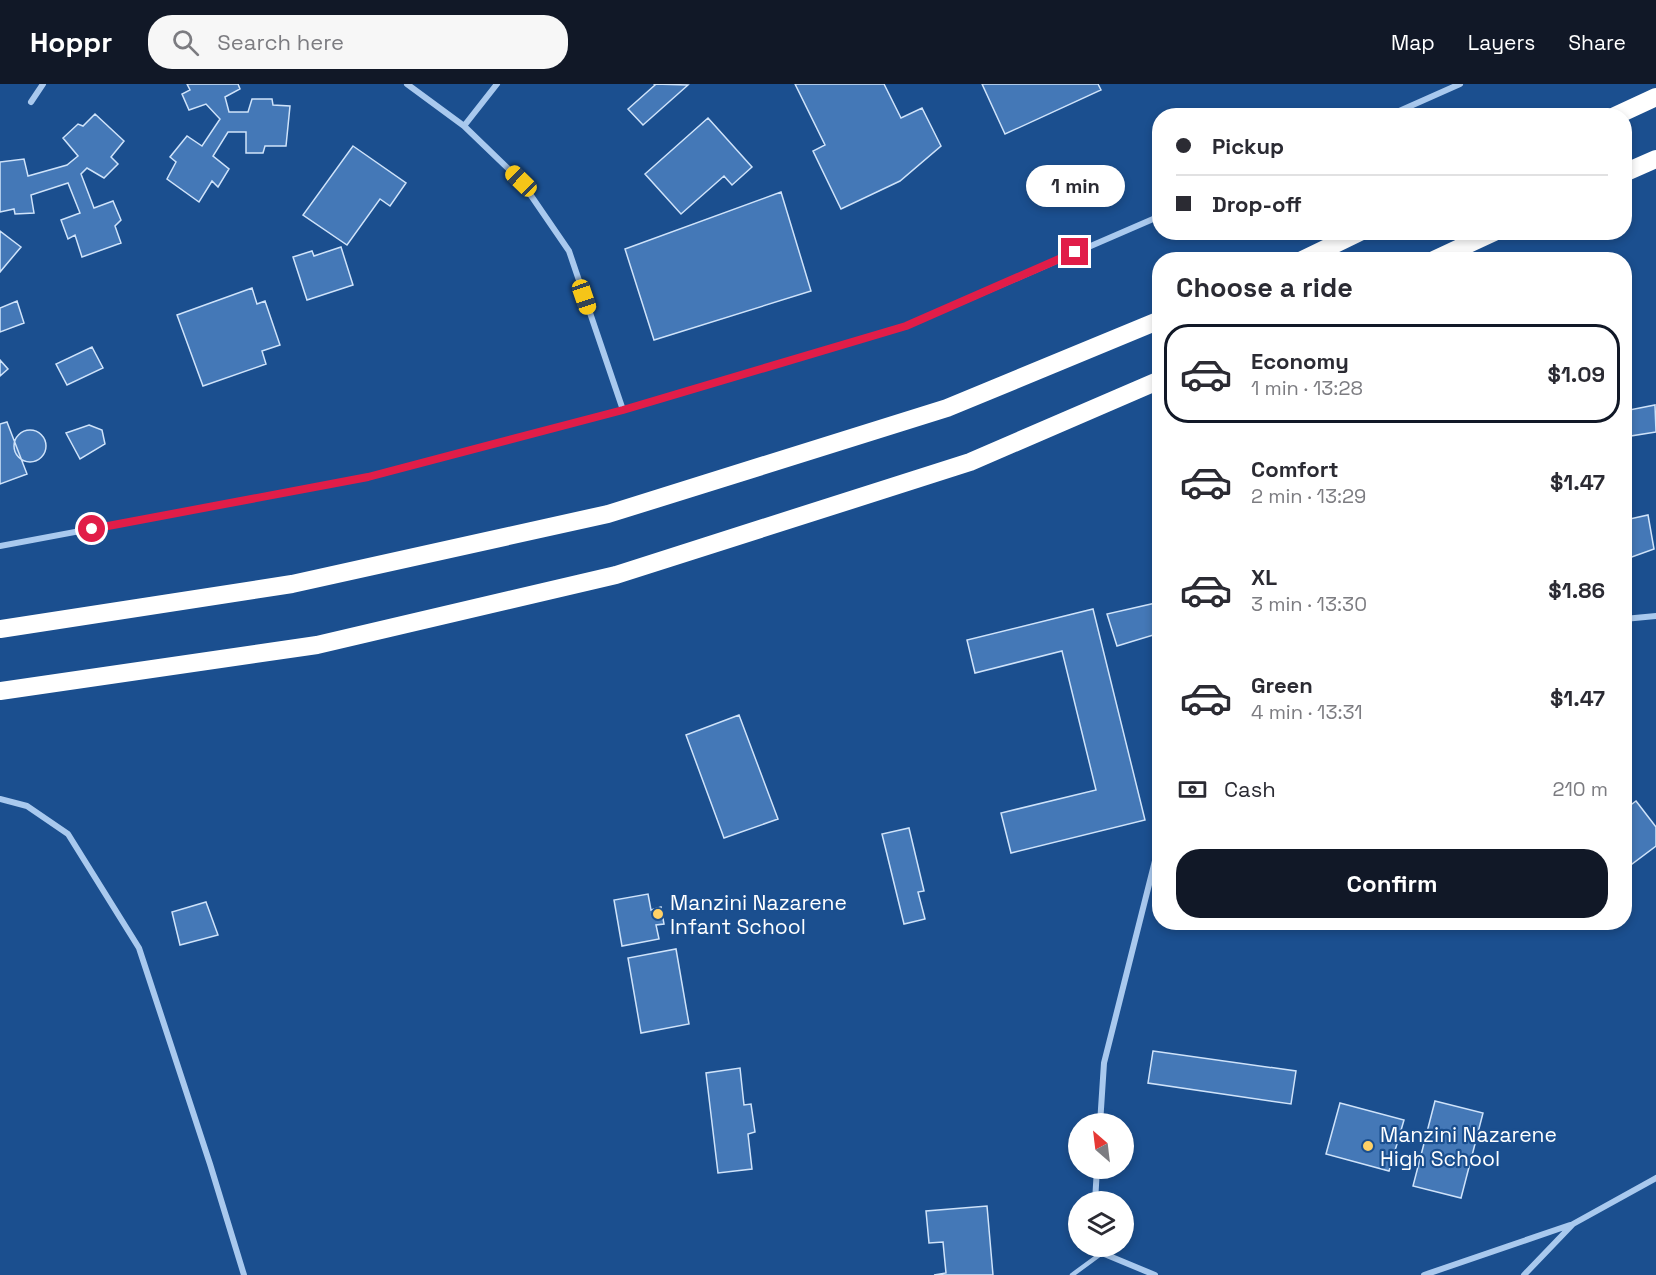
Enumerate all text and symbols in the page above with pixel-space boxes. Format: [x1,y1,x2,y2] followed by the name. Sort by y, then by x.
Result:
[148,15,568,69] search box
[30,24,112,60] text: Hoppr
[169,26,202,59] icon: search
[217,28,344,56] text: Search here
[1391,29,1435,56] text: Map
[1468,29,1535,56] text: Layers
[1568,29,1626,56] text: Share
[1212,132,1284,160] text: Pickup
[502,162,540,200] car
[1026,165,1124,207] callout: 1 min
[1051,173,1100,199] text: 1 min
[1212,190,1302,218] text: Drop-off
[1061,238,1088,265] route end
[1176,270,1353,305] text: Choose a ride
[570,277,598,317] car
[1179,347,1233,401] icon: car
[1251,347,1349,375] text: Economy
[1548,360,1605,388] text: $1.09
[1251,375,1363,401] text: 1 min · 13:28
[1179,455,1233,509] icon: car
[1251,455,1339,483] text: Comfort
[1550,468,1605,496] text: $1.47
[1251,483,1366,509] text: 2 min · 13:29
[78,515,105,542] route start
[1179,563,1233,617] icon: car
[1251,563,1277,591] text: XL
[1548,576,1605,604] text: $1.86
[1251,591,1367,617] text: 3 min · 13:30
[1179,671,1233,725] icon: car
[1251,671,1313,699] text: Green
[1550,684,1605,712] text: $1.47
[1251,699,1363,725] text: 4 min · 13:31
[1176,773,1209,806] icon: cash
[1224,775,1276,803] text: Cash
[1552,776,1608,802] text: 210 m
[1176,849,1608,918] button: Confirm
[670,889,847,940] place label: Manzini Nazarene Infant School
[651,907,665,921] marker: Manzini Nazarene Infant School
[1068,1113,1134,1179] north arrow
[1068,1113,1134,1257] map controls
[1380,1121,1557,1172] place label: Manzini Nazarene High School
[1361,1139,1375,1153] marker: Manzini Nazarene High School
[1068,1191,1134,1257] button: layers

